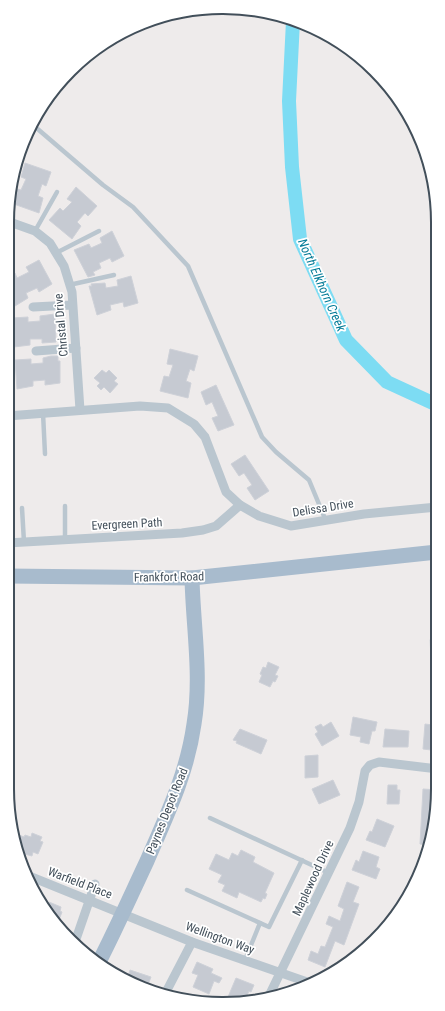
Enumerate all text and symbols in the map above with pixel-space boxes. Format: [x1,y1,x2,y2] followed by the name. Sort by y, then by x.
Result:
[295,236,349,334] water label: North Elkhorn Creek
[51,293,71,357] street label: Christal Drive
[292,496,355,520] street label: Delissa Drive
[91,515,163,533] street label: Evergreen Path
[134,569,204,585] street label: Frankfort Road
[143,766,191,856] street label: Paynes Depot Road
[289,838,337,918] street label: Maplewood Drive
[46,864,114,902] street label: Warfield Place
[184,919,256,957] street label: Wellington Way

